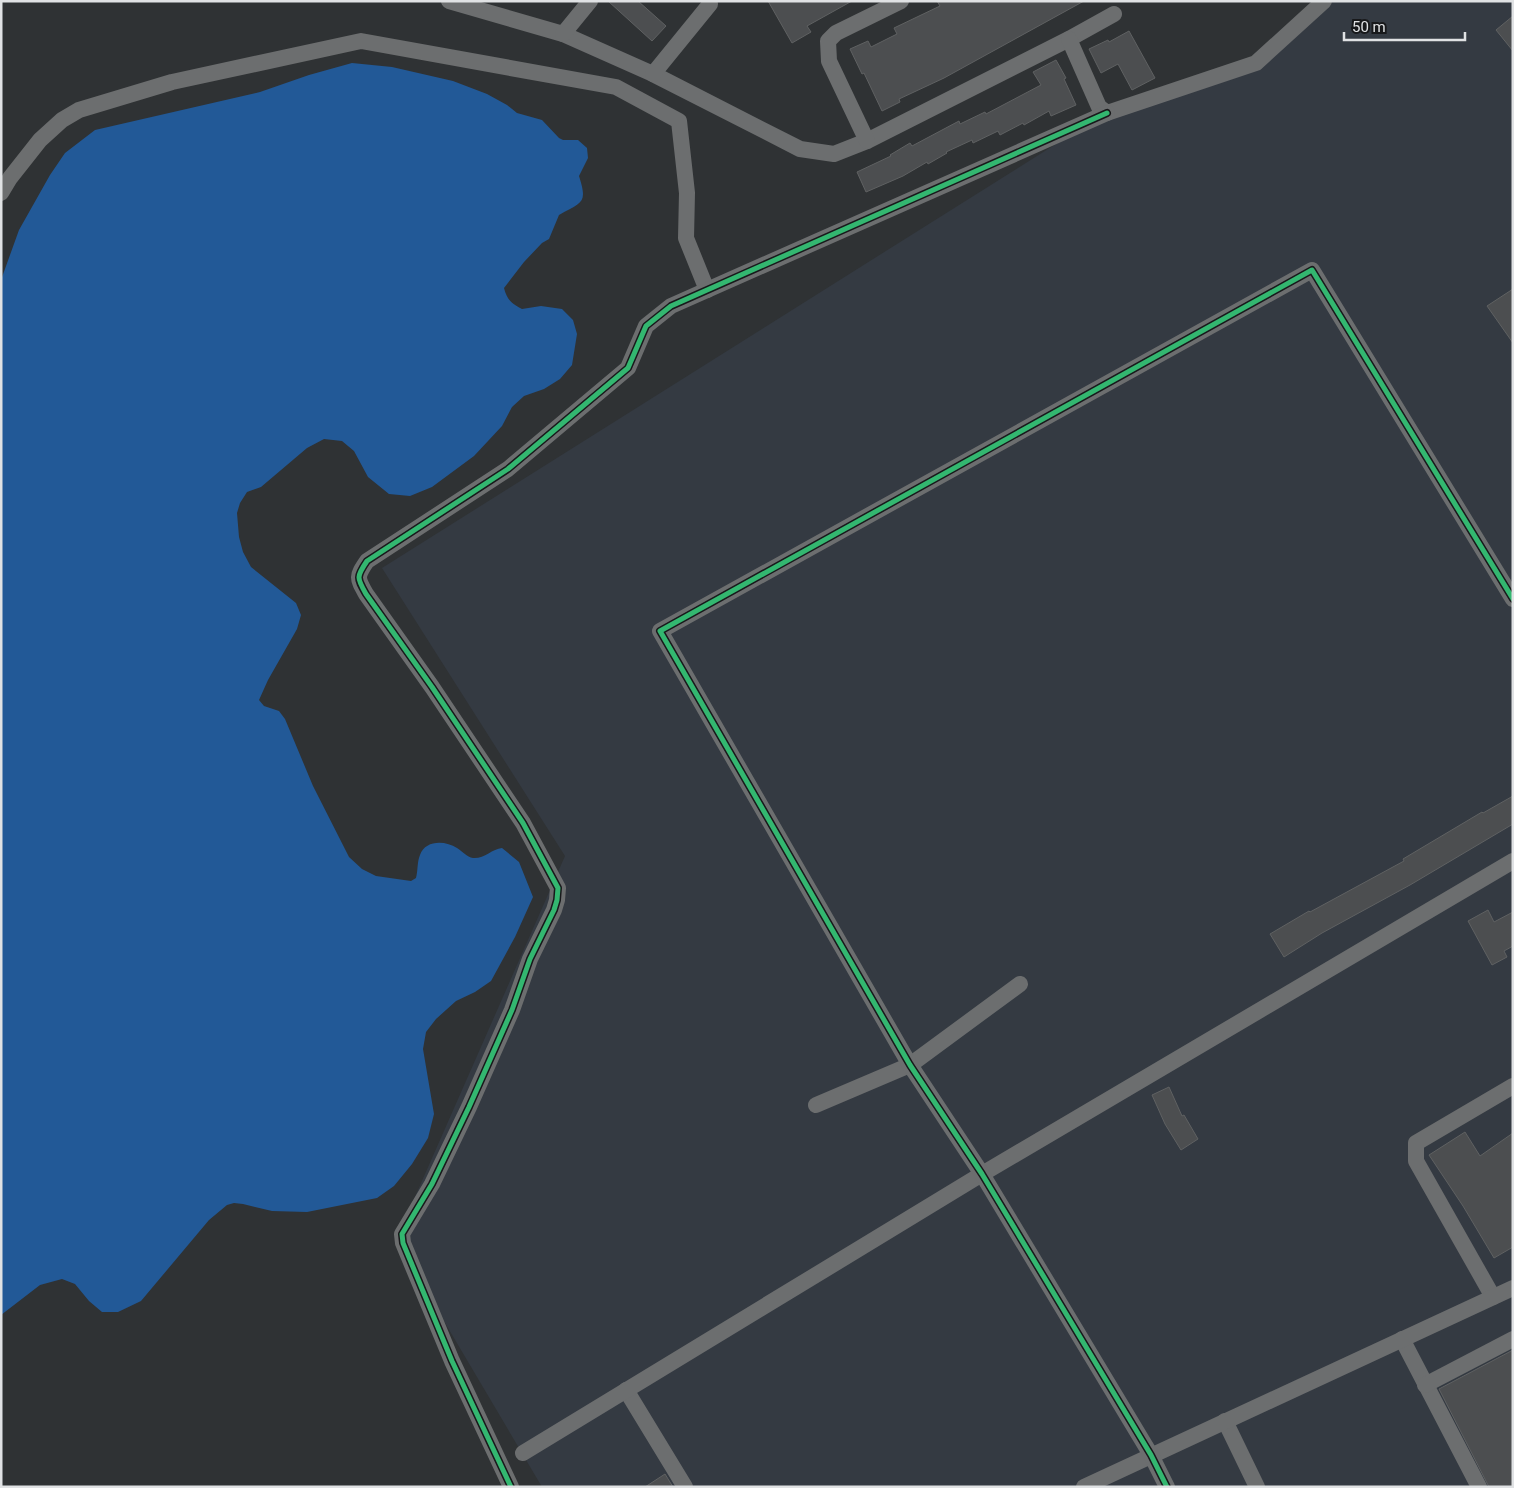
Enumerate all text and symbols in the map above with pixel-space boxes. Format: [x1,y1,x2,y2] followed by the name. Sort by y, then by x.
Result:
[1344,10,1465,42] scale bar
[1352,18,1386,36] text: 50 m

